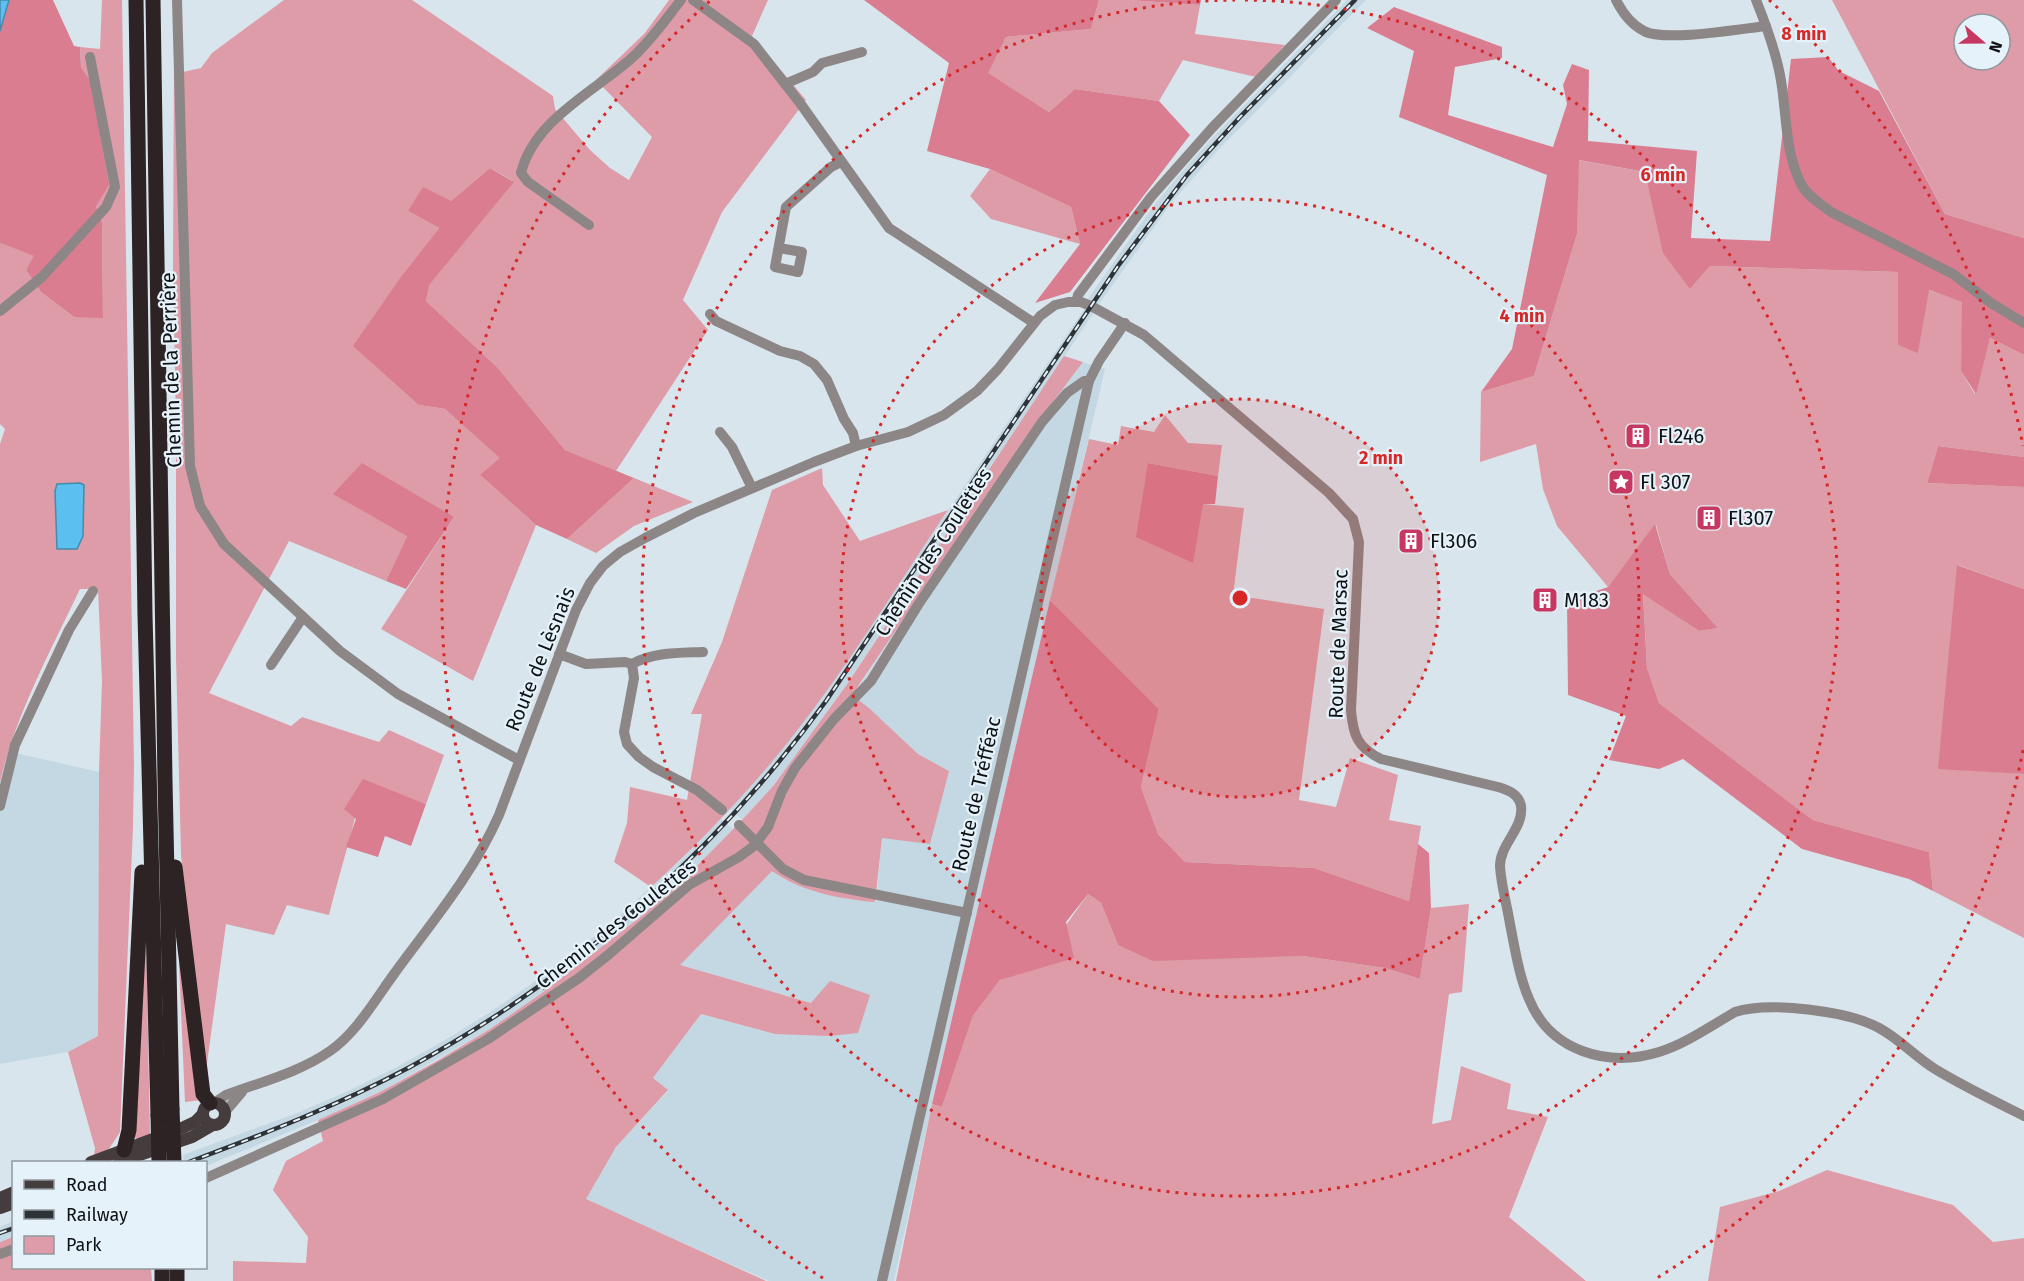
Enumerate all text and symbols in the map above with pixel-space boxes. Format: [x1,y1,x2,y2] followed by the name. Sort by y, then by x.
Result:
[1952,12,2012,72] north arrow
[1781,23,1827,45] text: 8 min
[1985,39,2006,55] text: N
[1640,164,1686,186] text: 6 min
[156,272,186,468] street label: Chemin de la Perrière
[1499,305,1545,327] text: 4 min
[1623,421,1653,451] building icon: Fl246
[1658,424,1704,448] place label: Fl246
[1359,447,1403,469] text: 2 min
[870,463,996,641] street label: Chemin des Coulettes
[1606,467,1636,497] place icon: Fl 307
[1640,470,1691,494] place label: Fl 307
[1694,503,1724,533] building icon: Fl307
[1728,506,1773,530] place label: Fl307
[1396,526,1426,556] building icon: Fl306
[1430,529,1477,553] place label: Fl306
[1323,569,1353,719] street label: Route de Marsac
[500,583,580,735] street label: Route de Lèsnais
[1530,585,1560,615] building icon: M183
[1230,588,1250,608] centre of rings
[1564,588,1609,612] place label: M183
[946,714,1006,874] street label: Route de Tréfféac
[531,854,701,994] street label: Chemin des Coulettes
[12,1161,207,1269] legend
[66,1174,108,1196] text: Road
[66,1204,128,1226] text: Railway
[66,1234,102,1256] text: Park

